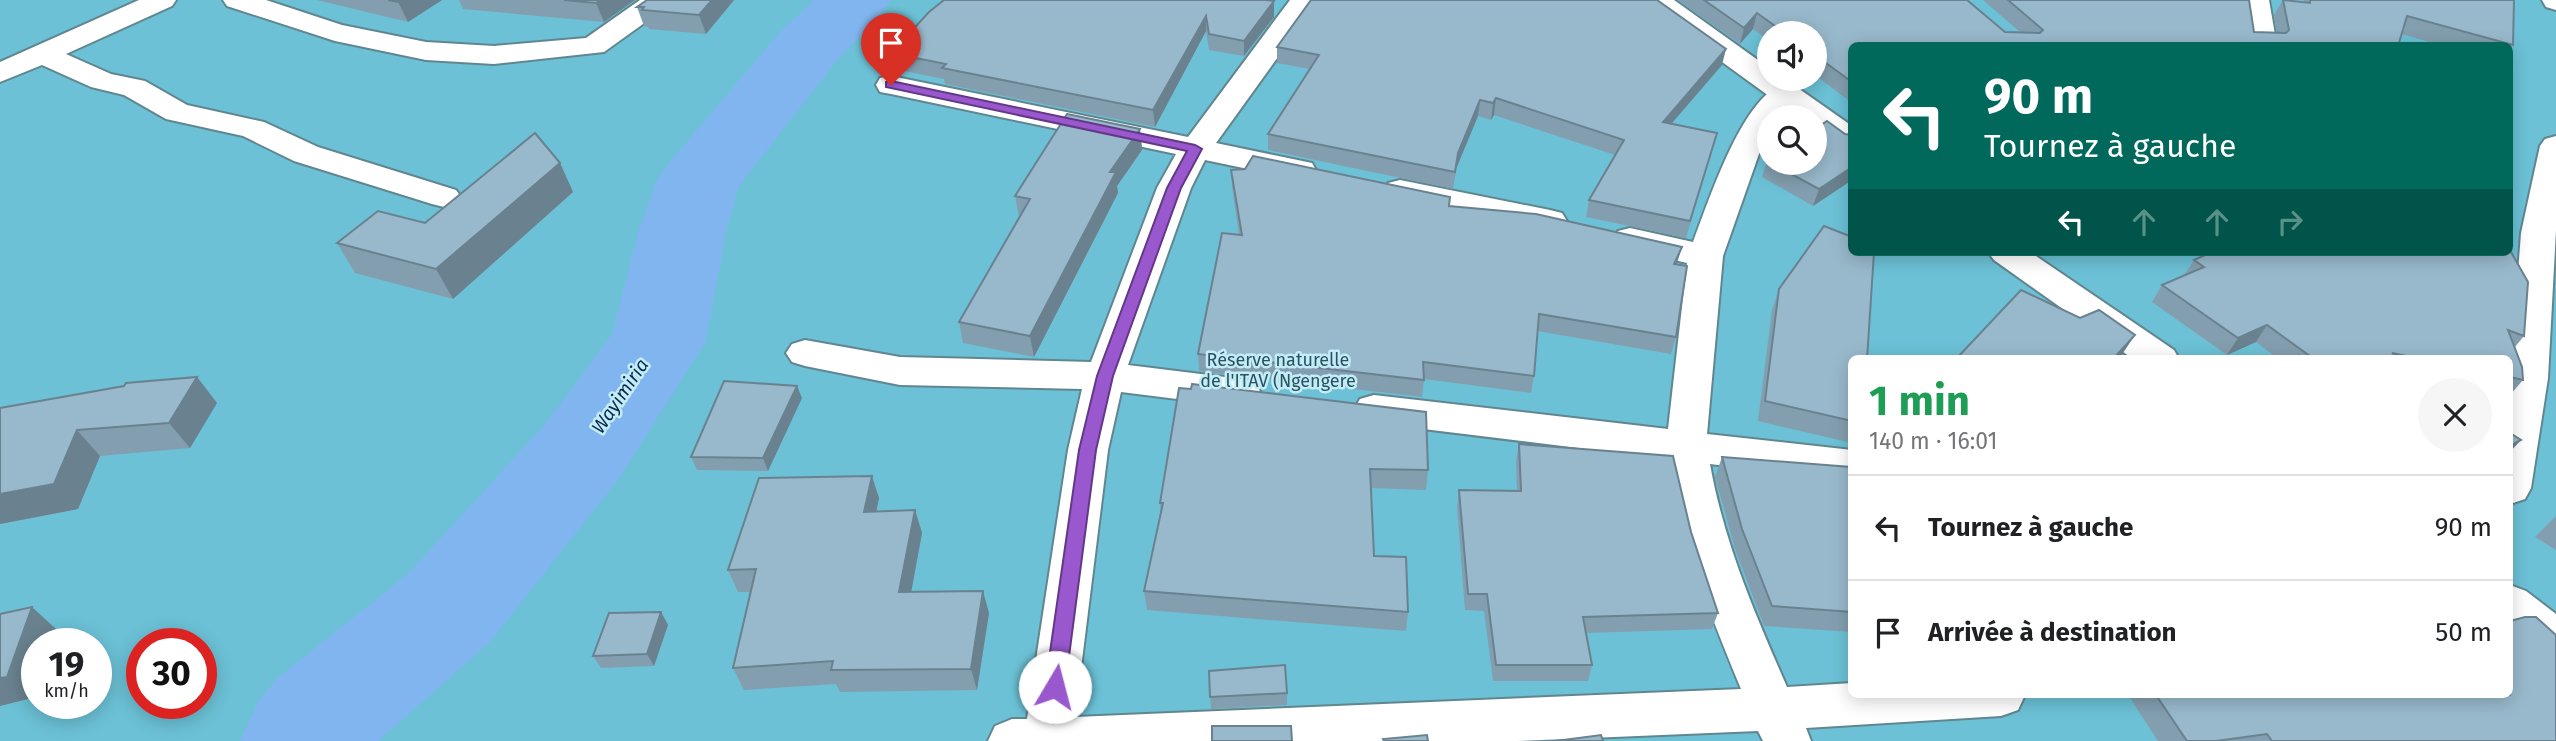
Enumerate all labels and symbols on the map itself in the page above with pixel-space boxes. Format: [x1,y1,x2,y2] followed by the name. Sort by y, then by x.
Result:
[861,13,921,85] pin
[1200,349,1356,392] park label: Réserve naturelle de l'ITAV (Ngengere
[587,354,653,438] water label: Wayimiria
[126,628,217,719] speed limit sign: 30
[1018,650,1092,724] position arrow

